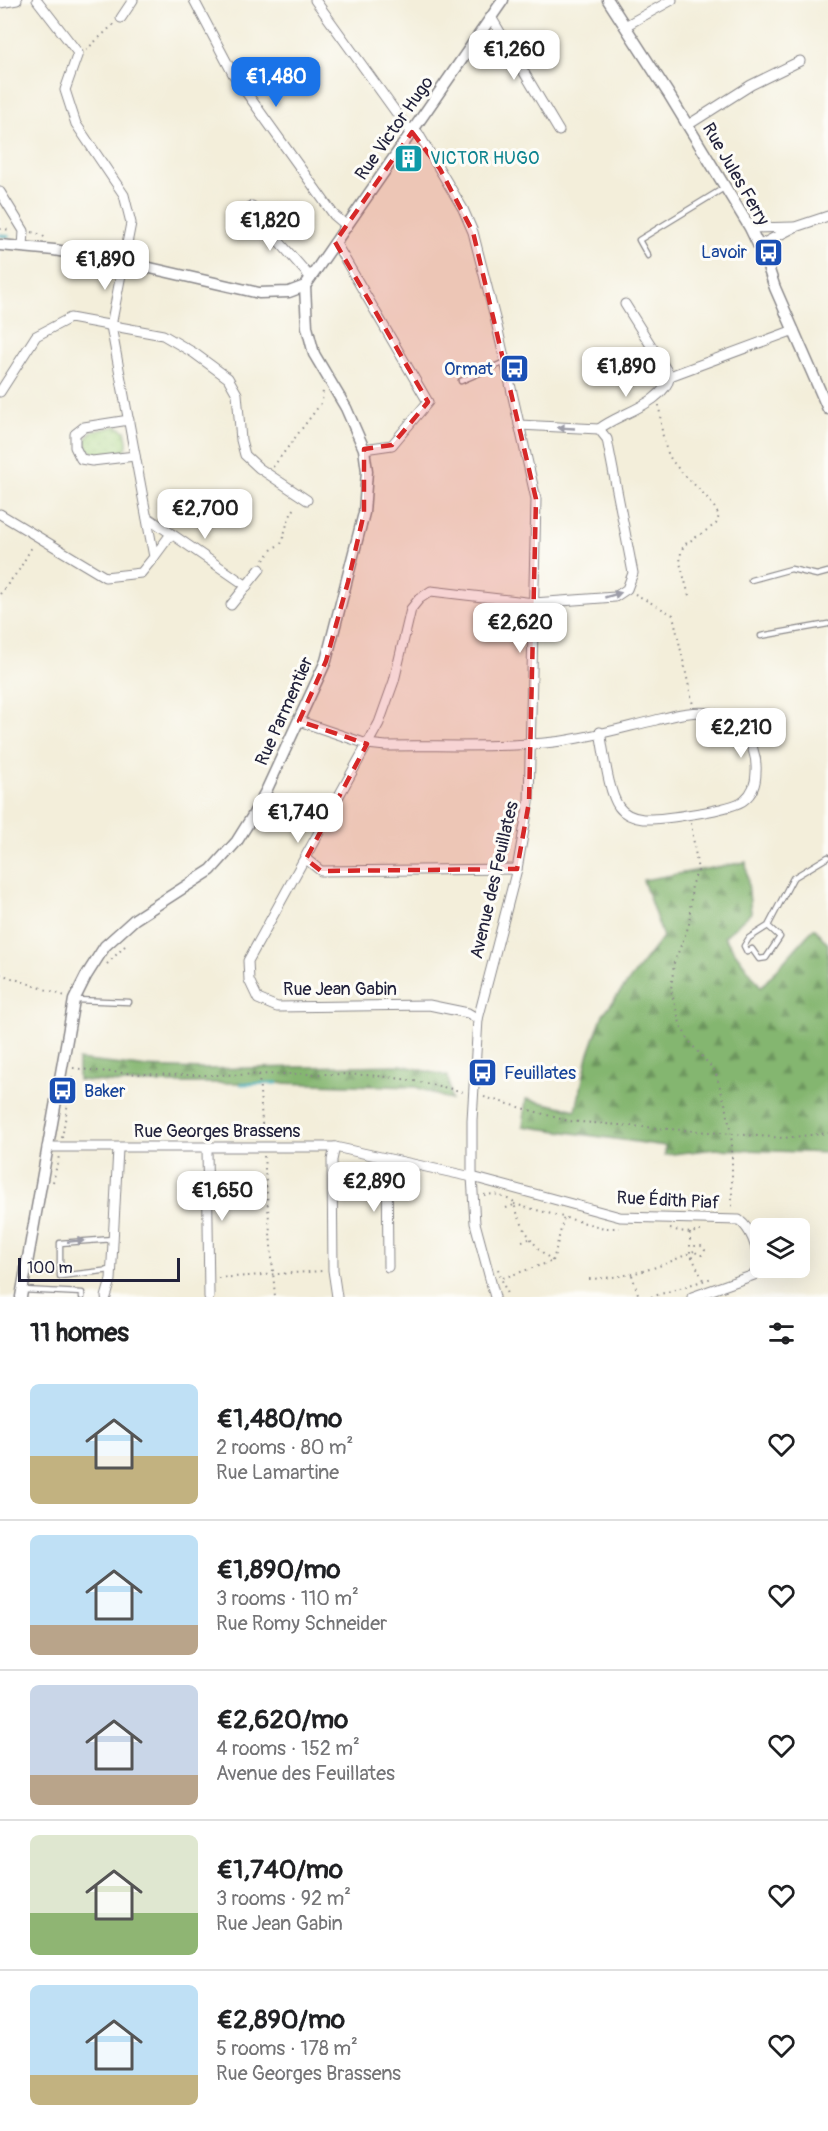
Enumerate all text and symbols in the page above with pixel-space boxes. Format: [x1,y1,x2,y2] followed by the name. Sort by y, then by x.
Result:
[465,30,563,81] pin: €1,260
[483,37,545,62] text: €1,260
[227,57,325,108] pin: €1,480
[245,64,307,89] text: €1,480
[350,72,439,185] street label: Rue Victor Hugo
[697,119,774,230] street label: Rue Jules Ferry
[393,142,425,174] building icon: VICTOR HUGO
[430,147,539,170] place label: VICTOR HUGO
[221,201,319,252] pin: €1,820
[239,208,301,233] text: €1,820
[752,236,784,268] bus stop icon: Lavoir
[56,240,154,291] pin: €1,890
[701,241,748,264] place label: Lavoir
[75,247,135,272] text: €1,890
[577,347,675,398] pin: €1,890
[498,353,530,385] bus stop icon: Ormat
[596,354,656,379] text: €1,890
[444,358,494,381] place label: Ormat
[556,423,575,432] one-way arrow
[156,489,254,540] pin: €2,700
[171,496,239,521] text: €2,700
[604,590,622,599] one-way arrow
[471,603,569,654] pin: €2,620
[487,610,553,635] text: €2,620
[250,653,319,769] street label: Rue Parmentier
[692,708,790,759] pin: €2,210
[710,715,772,740] text: €2,210
[249,793,347,844] pin: €1,740
[465,799,524,961] street label: Avenue des Feuillates
[267,800,329,825] text: €1,740
[283,978,397,1001] street label: Rue Jean Gabin
[467,1057,499,1089] bus stop icon: Feuillates
[504,1062,576,1085] place label: Feuillates
[47,1075,79,1107] bus stop icon: Baker
[84,1080,126,1103] place label: Baker
[134,1120,300,1143] street label: Rue Georges Brassens
[325,1162,423,1213] pin: €2,890
[342,1169,406,1194] text: €2,890
[173,1171,271,1222] pin: €1,650
[191,1178,253,1203] text: €1,650
[616,1186,721,1215] street label: Rue Édith Piaf
[750,1218,810,1278] map controls
[750,1218,810,1278] button: layers
[66,1236,85,1246] one-way arrow
[18,1255,180,1282] scale bar
[27,1258,73,1278] text: 100 m
[30,1317,129,1349] text: 11 homes
[765,1317,798,1350] icon: filters
[216,1403,342,1435] text: €1,480/mo
[78,1408,150,1480] icon: home
[765,1428,798,1461] icon: heart
[216,1435,353,1460] text: 2 rooms · 80 m²
[216,1460,339,1485] text: Rue Lamartine
[216,1554,341,1586] text: €1,890/mo
[78,1559,150,1631] icon: home
[765,1579,798,1612] icon: heart
[216,1586,359,1611] text: 3 rooms · 110 m²
[216,1611,387,1636] text: Rue Romy Schneider
[216,1704,348,1736] text: €2,620/mo
[78,1709,150,1781] icon: home
[765,1729,798,1762] icon: heart
[216,1736,360,1761] text: 4 rooms · 152 m²
[216,1761,395,1786] text: Avenue des Feuillates
[216,1854,343,1886] text: €1,740/mo
[78,1859,150,1931] icon: home
[765,1879,798,1912] icon: heart
[216,1886,351,1911] text: 3 rooms · 92 m²
[216,1911,343,1936] text: Rue Jean Gabin
[216,2004,345,2036] text: €2,890/mo
[78,2009,150,2081] icon: home
[765,2029,798,2062] icon: heart
[216,2036,358,2061] text: 5 rooms · 178 m²
[216,2061,401,2086] text: Rue Georges Brassens

